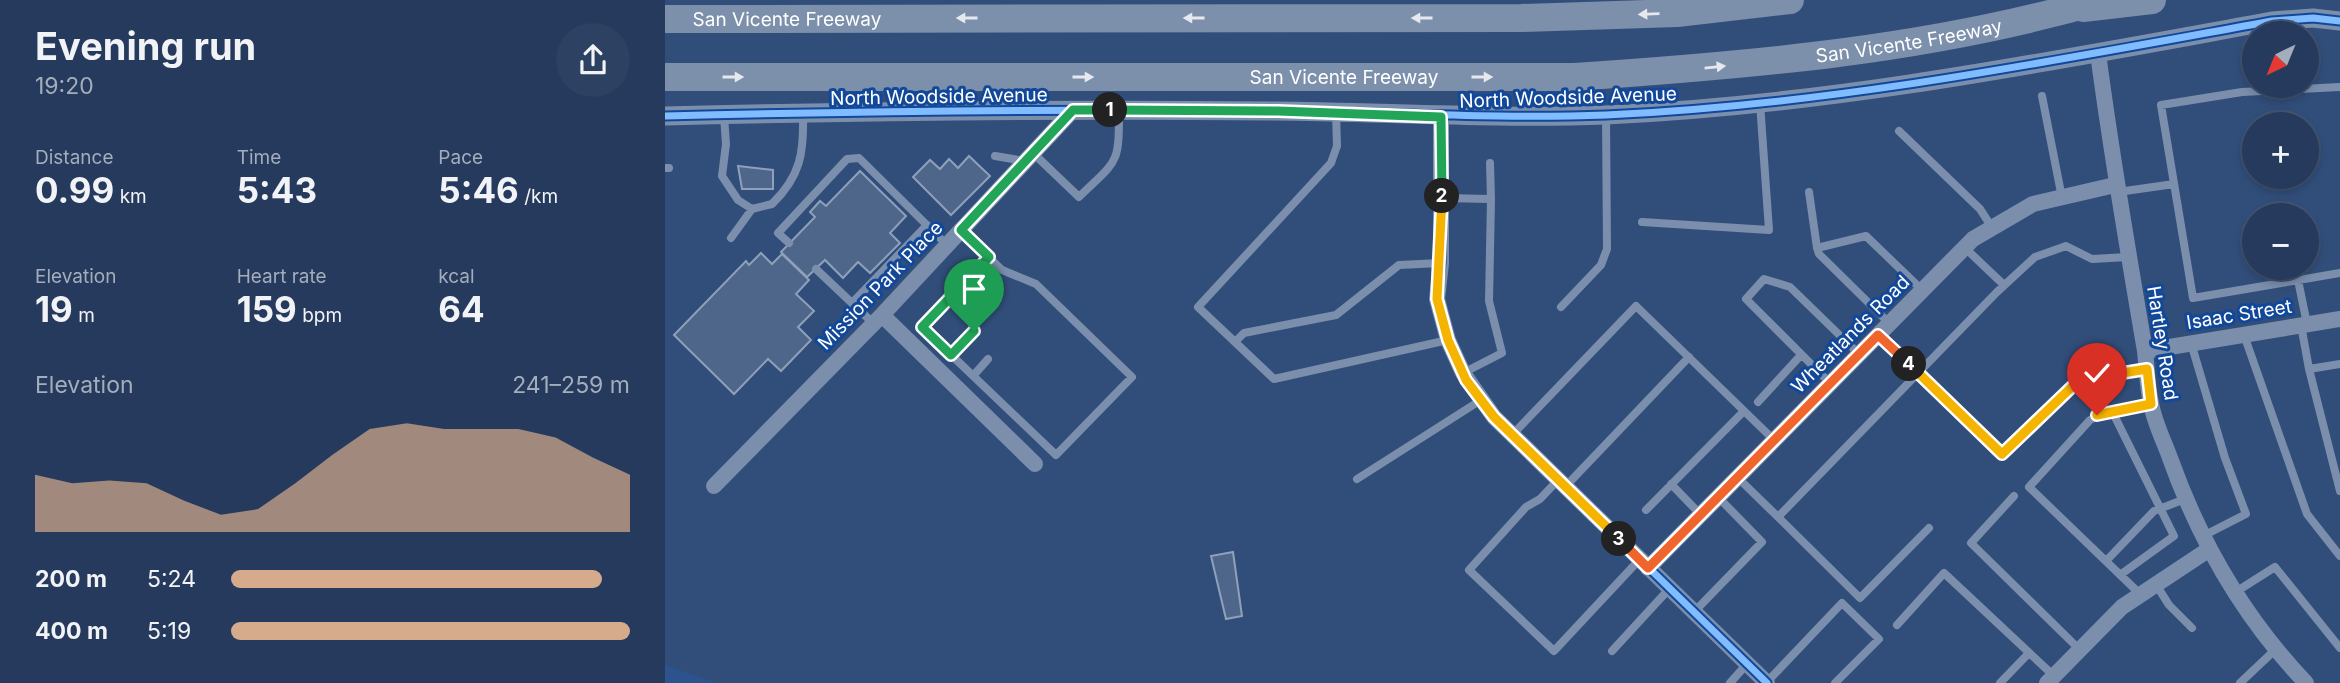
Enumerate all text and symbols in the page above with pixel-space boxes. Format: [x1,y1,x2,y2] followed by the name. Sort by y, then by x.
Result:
[693,8,882,31] street label: San Vicente Freeway
[1638,8,1660,19] one-way arrow
[955,12,977,24] one-way arrow
[1183,12,1205,24] one-way arrow
[1410,12,1432,24] one-way arrow
[1814,14,2005,68] street label: San Vicente Freeway
[2242,21,2319,98] north arrow
[2242,21,2319,280] map controls
[35,23,256,69] text: Evening run
[556,23,630,97] button: share
[1704,61,1726,72] one-way arrow
[1250,66,1439,89] street label: San Vicente Freeway
[722,71,744,83] one-way arrow
[1072,71,1094,83] one-way arrow
[1471,71,1493,83] one-way arrow
[35,72,94,100] text: 19:20
[1459,82,1677,113] street label: North Woodside Avenue
[830,83,1048,110] street label: North Woodside Avenue
[1093,92,1127,128] pin: 1
[1105,98,1114,121] text: 1
[2242,112,2319,189] button: +
[35,146,113,169] text: Distance
[237,146,281,169] text: Time
[438,146,483,169] text: Pace
[35,169,114,211] text: 0.99
[237,169,317,211] text: 5:43
[438,169,519,211] text: 5:46
[1425,178,1459,214] pin: 2
[1436,184,1447,207] text: 2
[114,185,147,208] text: km
[519,185,558,208] text: /km
[2242,203,2319,280] button: −
[813,216,948,354] street label: Mission Park Place
[944,259,1004,331] pin
[35,265,116,288] text: Elevation
[237,265,327,288] text: Heart rate
[438,265,475,288] text: kcal
[955,270,993,308] icon: arrive
[1787,271,1914,398] street label: Wheatlands Road
[2142,284,2183,402] street label: Hartley Road
[35,288,73,330] text: 19
[237,288,297,330] text: 159
[438,288,485,330] text: 64
[2185,295,2293,334] street label: Isaac Street
[73,304,95,327] text: m
[297,304,342,327] text: bpm
[2067,343,2127,415] pin
[1891,346,1927,382] pin: 4
[1902,352,1915,375] text: 4
[2078,354,2116,392] icon: check
[35,371,134,399] text: Elevation
[512,371,630,399] text: 241–259 m
[1601,522,1637,556] pin: 3
[1612,527,1625,550] text: 3
[35,565,107,593] text: 200 m
[147,565,196,593] text: 5:24
[35,617,108,645] text: 400 m
[147,617,191,645] text: 5:19

